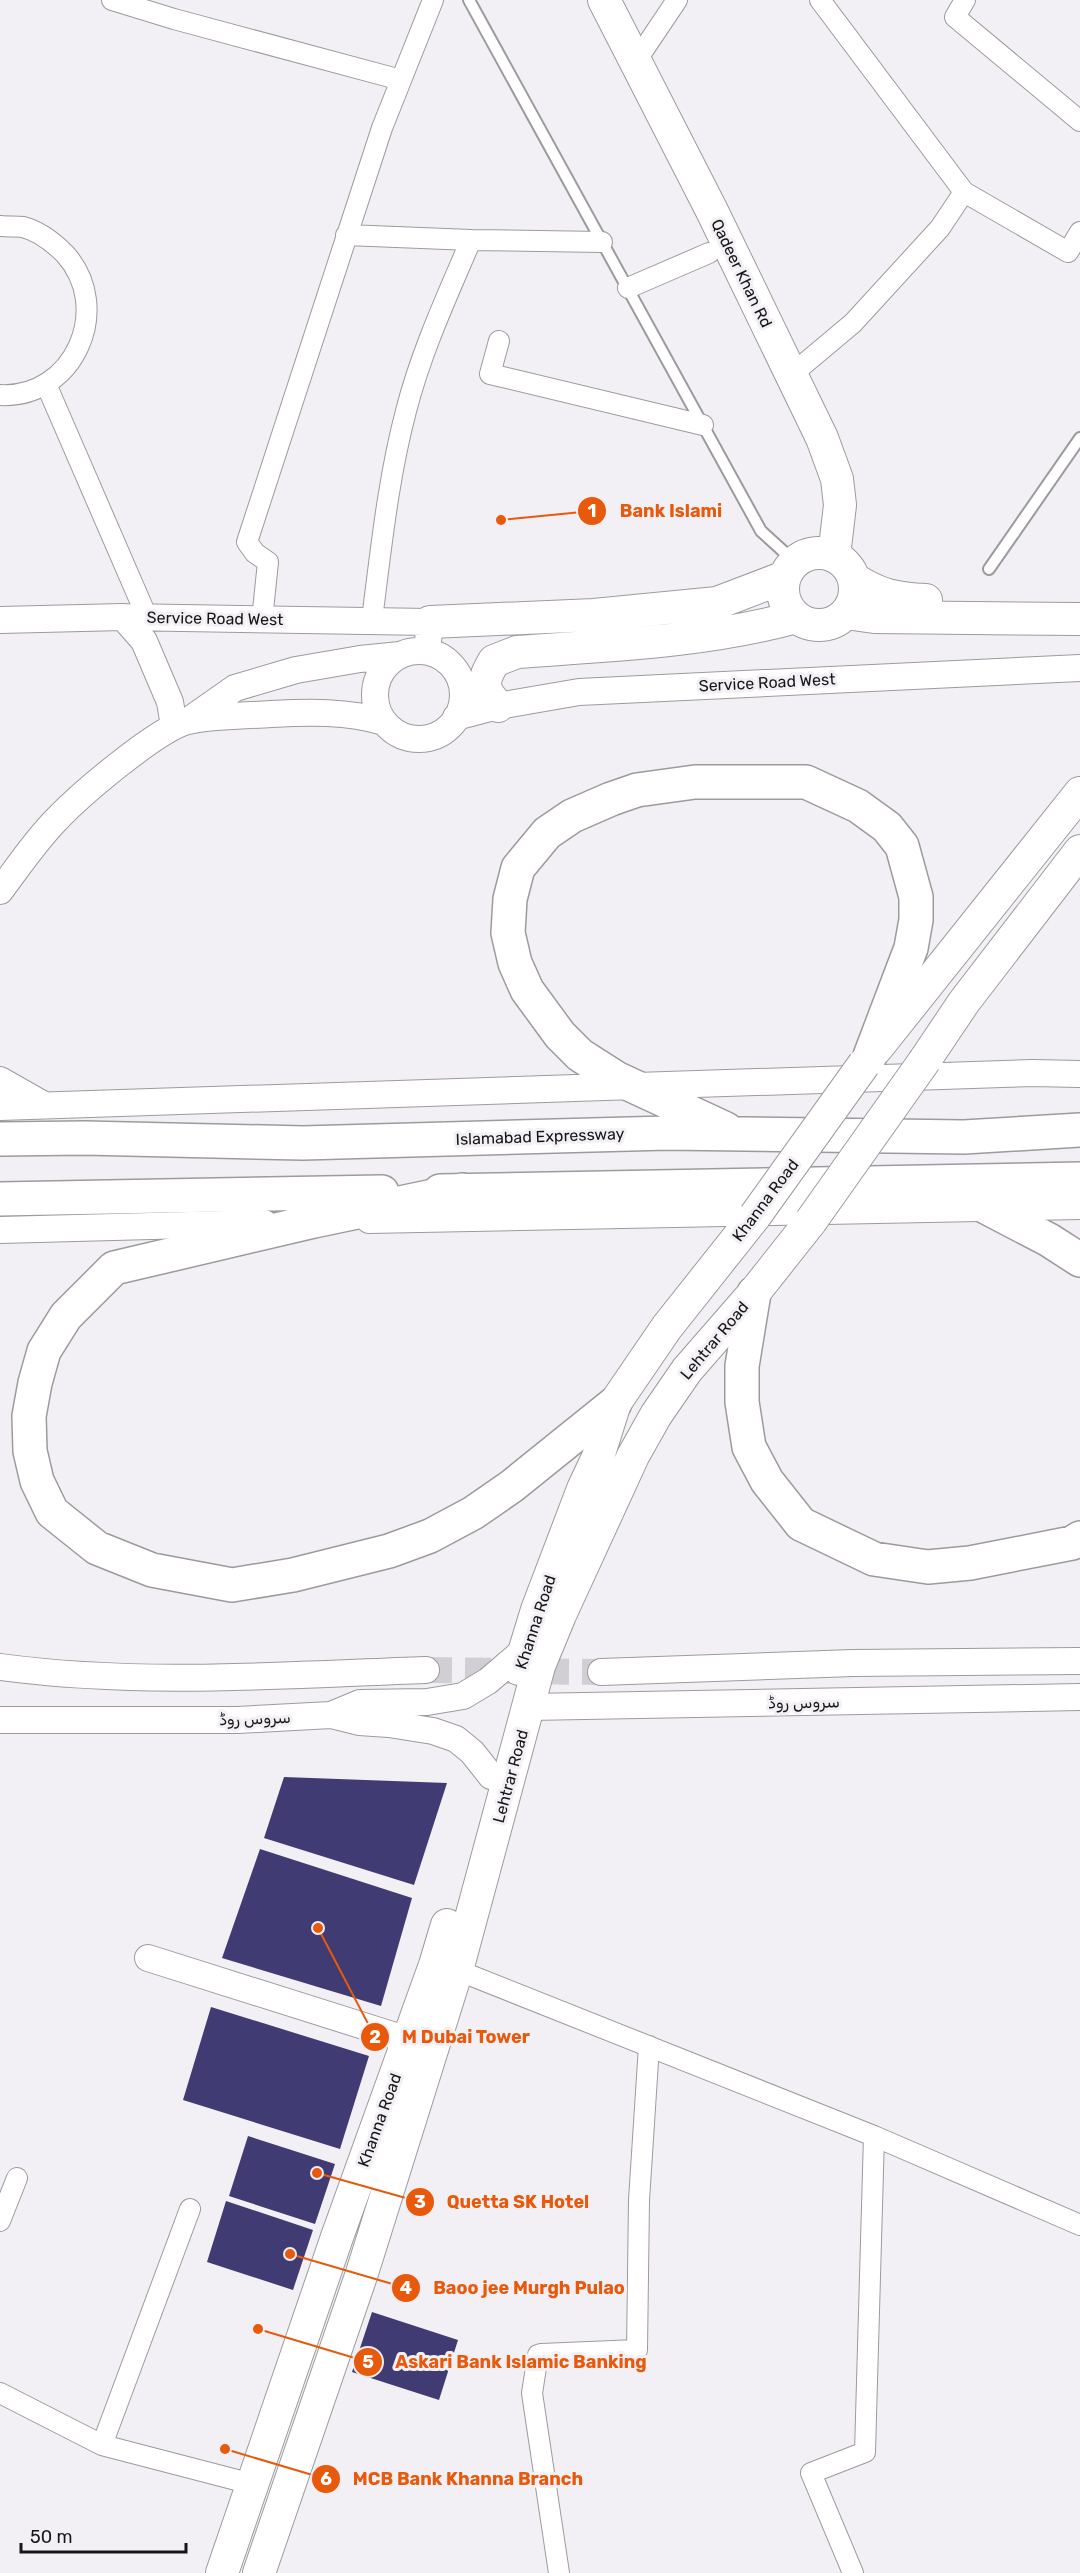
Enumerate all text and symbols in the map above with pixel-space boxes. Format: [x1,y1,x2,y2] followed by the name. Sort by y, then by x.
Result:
[707,216,776,331] street label: Qadeer Khan Rd
[577,493,734,529] callout: Bank Islami
[588,500,596,522] text: 1
[620,500,722,522] text: Bank Islami
[146,608,284,629] street label: Service Road West
[698,669,836,696] street label: Service Road West
[455,1124,625,1149] street label: Islamabad Expressway
[728,1155,803,1245] street label: Khanna Road
[676,1297,753,1383] street label: Lehtrar Road
[511,1572,560,1672] street label: Khanna Road
[768,1692,840,1714] street label: سروس روڈ
[219,1708,291,1730] street label: سروس روڈ
[489,1727,532,1825] street label: Lehtrar Road
[360,2019,542,2055] callout: M Dubai Tower
[369,2026,381,2048] text: 2
[402,2026,530,2048] text: M Dubai Tower
[354,2071,405,2170] street label: Khanna Road
[405,2184,602,2220] callout: Quetta SK Hotel
[414,2191,426,2213] text: 3
[447,2191,589,2213] text: Quetta SK Hotel
[391,2270,637,2306] callout: Baoo jee Murgh Pulao
[400,2277,412,2299] text: 4
[433,2277,625,2299] text: Baoo jee Murgh Pulao
[353,2344,658,2380] callout: Askari Bank Islamic Banking
[362,2351,374,2373] text: 5
[395,2351,647,2373] text: Askari Bank Islamic Banking
[311,2461,595,2497] callout: MCB Bank Khanna Branch
[320,2468,332,2490] text: 6
[353,2468,583,2490] text: MCB Bank Khanna Branch
[21,2516,186,2554] scale bar
[30,2526,73,2548] text: 50 m

